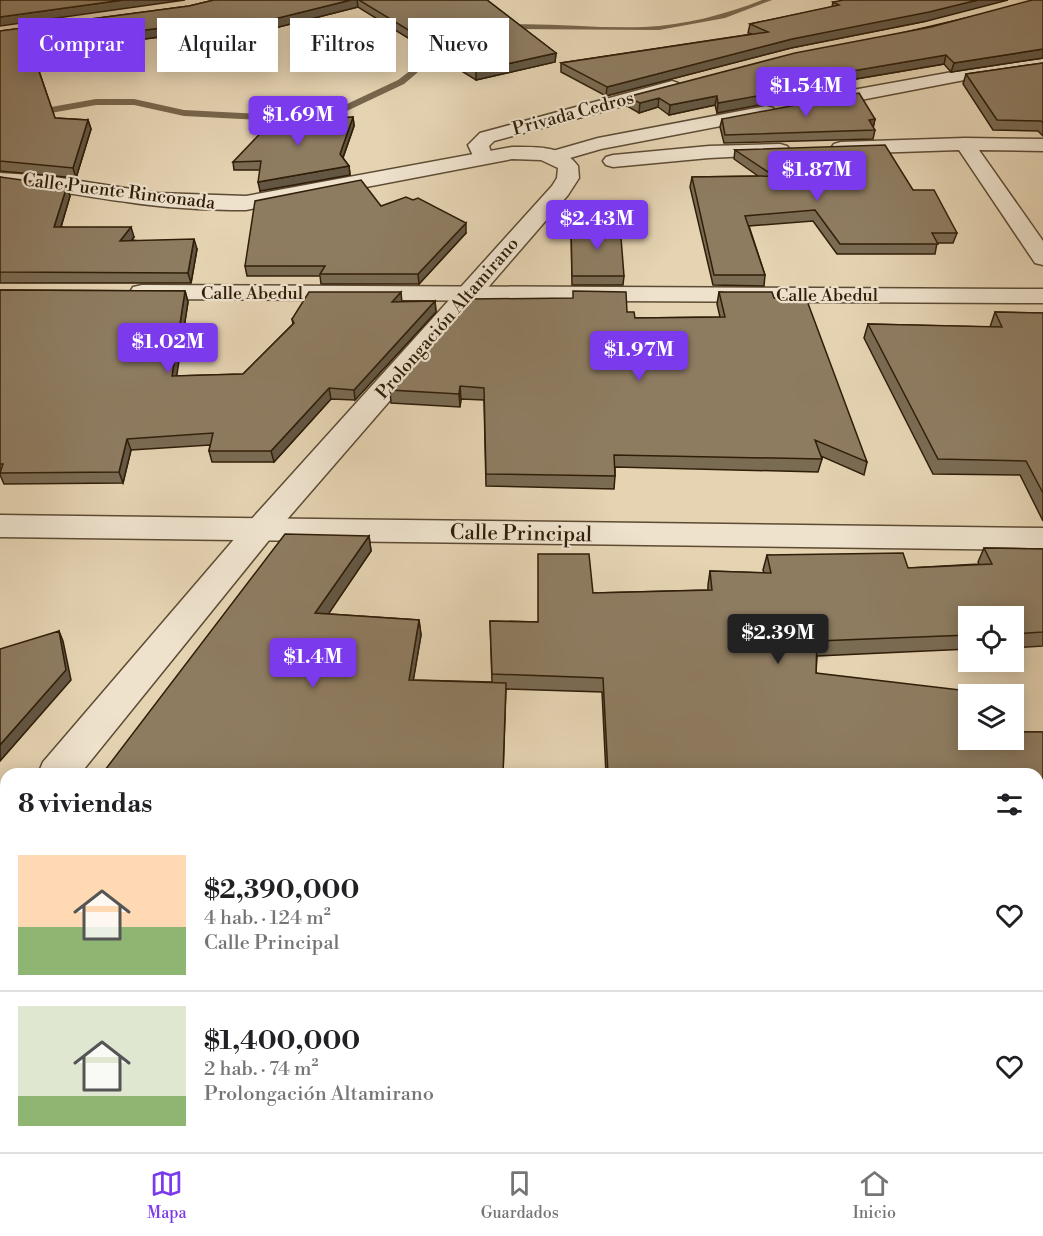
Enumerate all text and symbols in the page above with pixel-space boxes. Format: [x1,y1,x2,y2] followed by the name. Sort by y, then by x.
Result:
[18,18,145,72] chip: Comprar
[157,18,278,72] chip: Alquilar
[290,18,396,72] chip: Filtros
[408,18,509,72] chip: Nuevo
[757,67,855,118] pin: $1.54M
[770,74,842,99] text: $1.54M
[510,86,636,141] street label: Privada Cedros
[249,96,347,147] pin: $1.69M
[263,103,333,128] text: $1.69M
[768,151,866,202] pin: $1.87M
[782,158,852,183] text: $1.87M
[21,168,217,215] street label: Calle Puente Rinconada
[548,200,646,251] pin: $2.43M
[560,207,634,232] text: $2.43M
[371,233,524,404] street label: Prolongación Altamirano
[201,282,304,305] street label: Calle Abedul
[776,284,879,307] street label: Calle Abedul
[119,323,217,374] pin: $1.02M
[132,330,204,355] text: $1.02M
[590,331,688,382] pin: $1.97M
[604,338,674,363] text: $1.97M
[450,520,592,548] street label: Calle Principal
[958,606,1024,750] map controls
[958,606,1024,672] button: locate
[729,614,827,665] pin: $2.39M
[741,621,815,646] text: $2.39M
[271,638,355,689] pin: $1.4M
[283,645,343,670] text: $1.4M
[958,684,1024,750] button: layers
[18,788,152,820] text: 8 viviendas
[993,788,1026,821] icon: filters
[204,874,359,906] text: $2,390,000
[66,879,138,951] icon: home
[993,899,1026,932] icon: heart
[204,906,331,931] text: 4 hab. · 124 m²
[204,931,339,956] text: Calle Principal
[204,1025,360,1057] text: $1,400,000
[66,1030,138,1102] icon: home
[993,1050,1026,1083] icon: heart
[204,1057,319,1082] text: 2 hab. · 74 m²
[204,1082,434,1107] text: Prolongación Altamirano
[147,1167,187,1223] tab: Mapa
[481,1167,559,1223] tab: Guardados
[853,1167,896,1223] tab: Inicio

